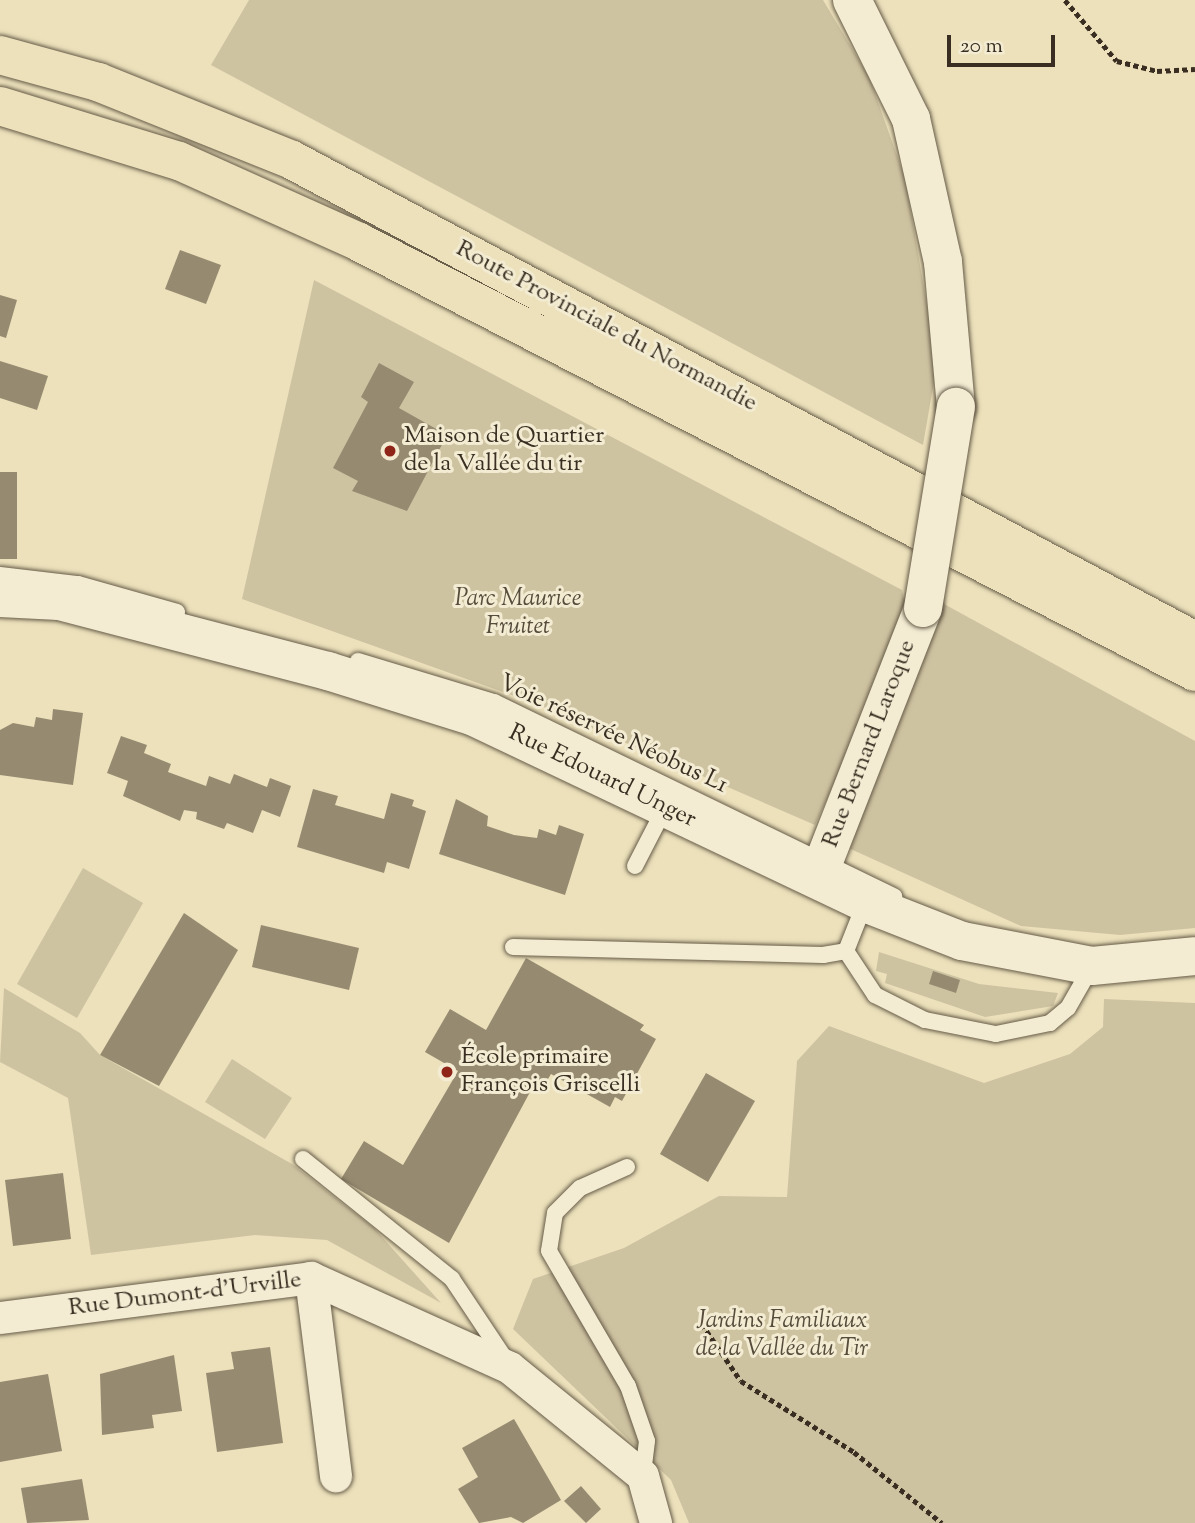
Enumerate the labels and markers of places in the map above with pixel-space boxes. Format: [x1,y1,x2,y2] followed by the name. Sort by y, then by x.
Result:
[404,423,604,479] place label: Maison de Quartier de la Vallée du tir
[382,443,398,459] marker: Maison de Quartier de la Vallée du tir
[461,1044,640,1100] place label: École primaire François Griscelli
[439,1064,455,1080] marker: École primaire François Griscelli

